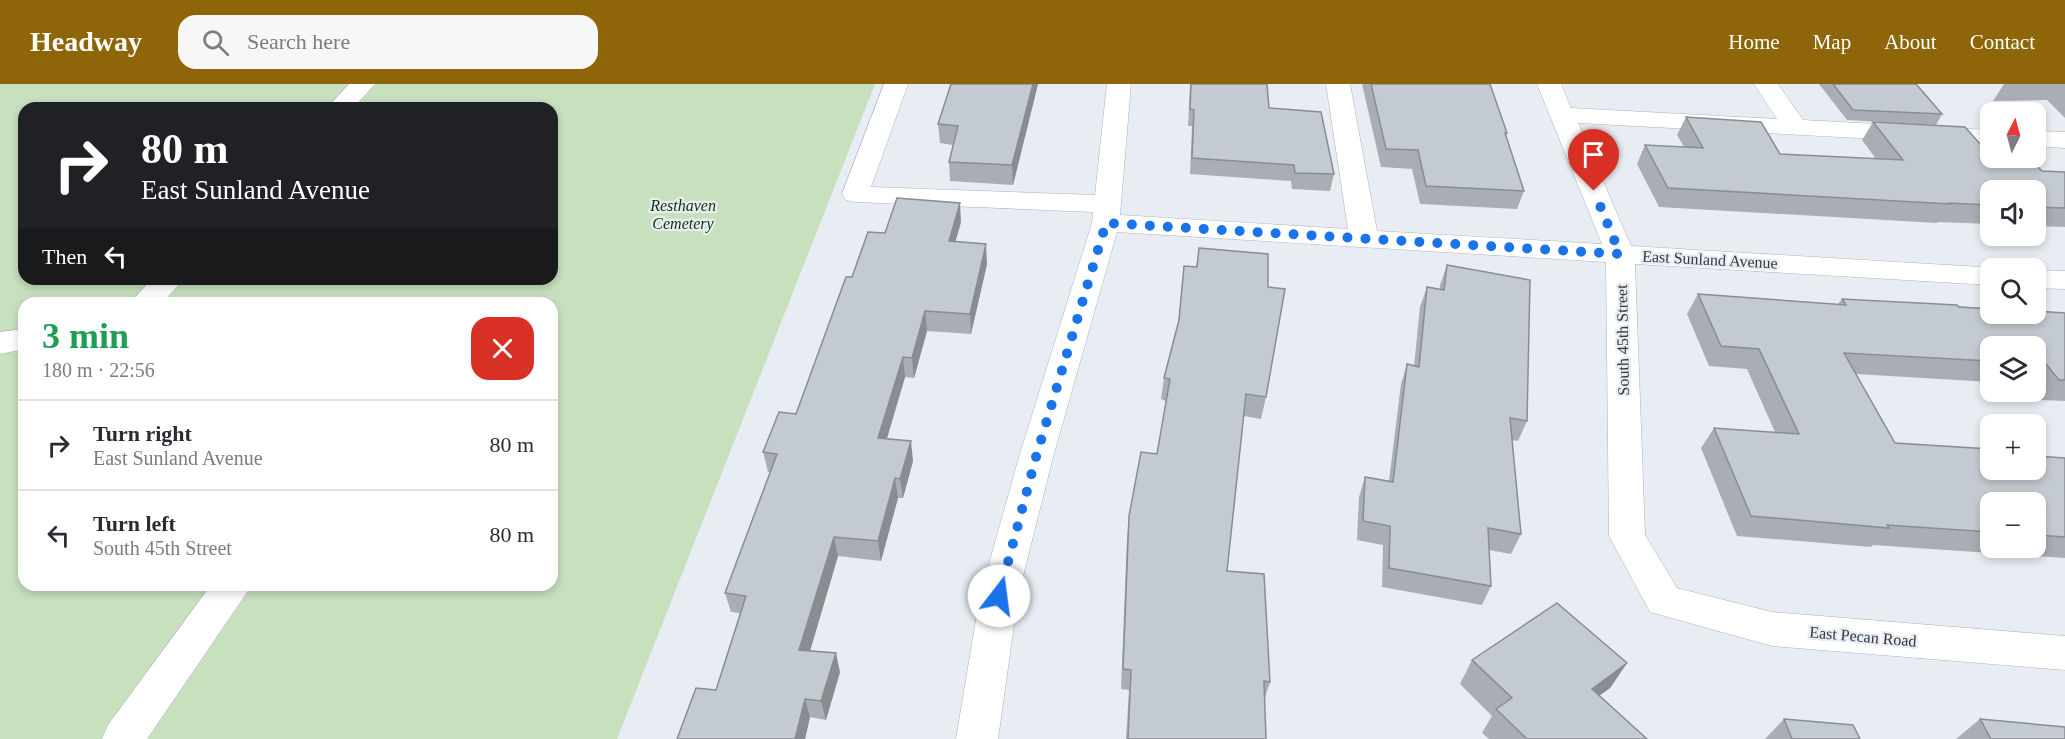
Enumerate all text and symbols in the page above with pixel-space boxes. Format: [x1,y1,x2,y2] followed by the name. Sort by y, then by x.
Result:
[178,15,598,69] search box
[30,26,142,57] text: Headway
[199,26,232,59] icon: search
[247,29,350,54] text: Search here
[1728,30,1780,54] text: Home
[1813,30,1851,54] text: Map
[1884,30,1937,54] text: About
[1970,30,2035,54] text: Contact
[1980,102,2046,168] north arrow
[1980,102,2046,558] map controls
[42,126,120,204] icon: right
[141,126,229,172] text: 80 m
[1568,129,1619,191] pin
[1577,138,1610,171] icon: arrive
[141,175,370,205] text: East Sunland Avenue
[1980,180,2046,246] button: sound
[649,197,716,233] park label: Resthaven Cemetery
[99,240,132,273] icon: left
[42,244,87,269] text: Then
[1642,247,1778,272] street label: East Sunland Avenue
[1980,258,2046,324] button: search
[1613,284,1632,396] street label: South 45th Street
[42,316,129,356] text: 3 min
[471,317,534,380] button: close
[1980,336,2046,402] button: layers
[42,359,155,381] text: 180 m · 22:56
[1980,414,2046,480] button: +
[93,421,192,446] text: Turn right
[42,429,75,462] icon: right
[489,432,534,457] text: 80 m
[93,447,263,469] text: East Sunland Avenue
[1980,492,2046,558] button: −
[93,511,176,536] text: Turn left
[42,519,75,552] icon: left
[489,522,534,547] text: 80 m
[93,537,232,559] text: South 45th Street
[967,564,1031,628] position arrow
[1809,623,1917,650] street label: East Pecan Road

